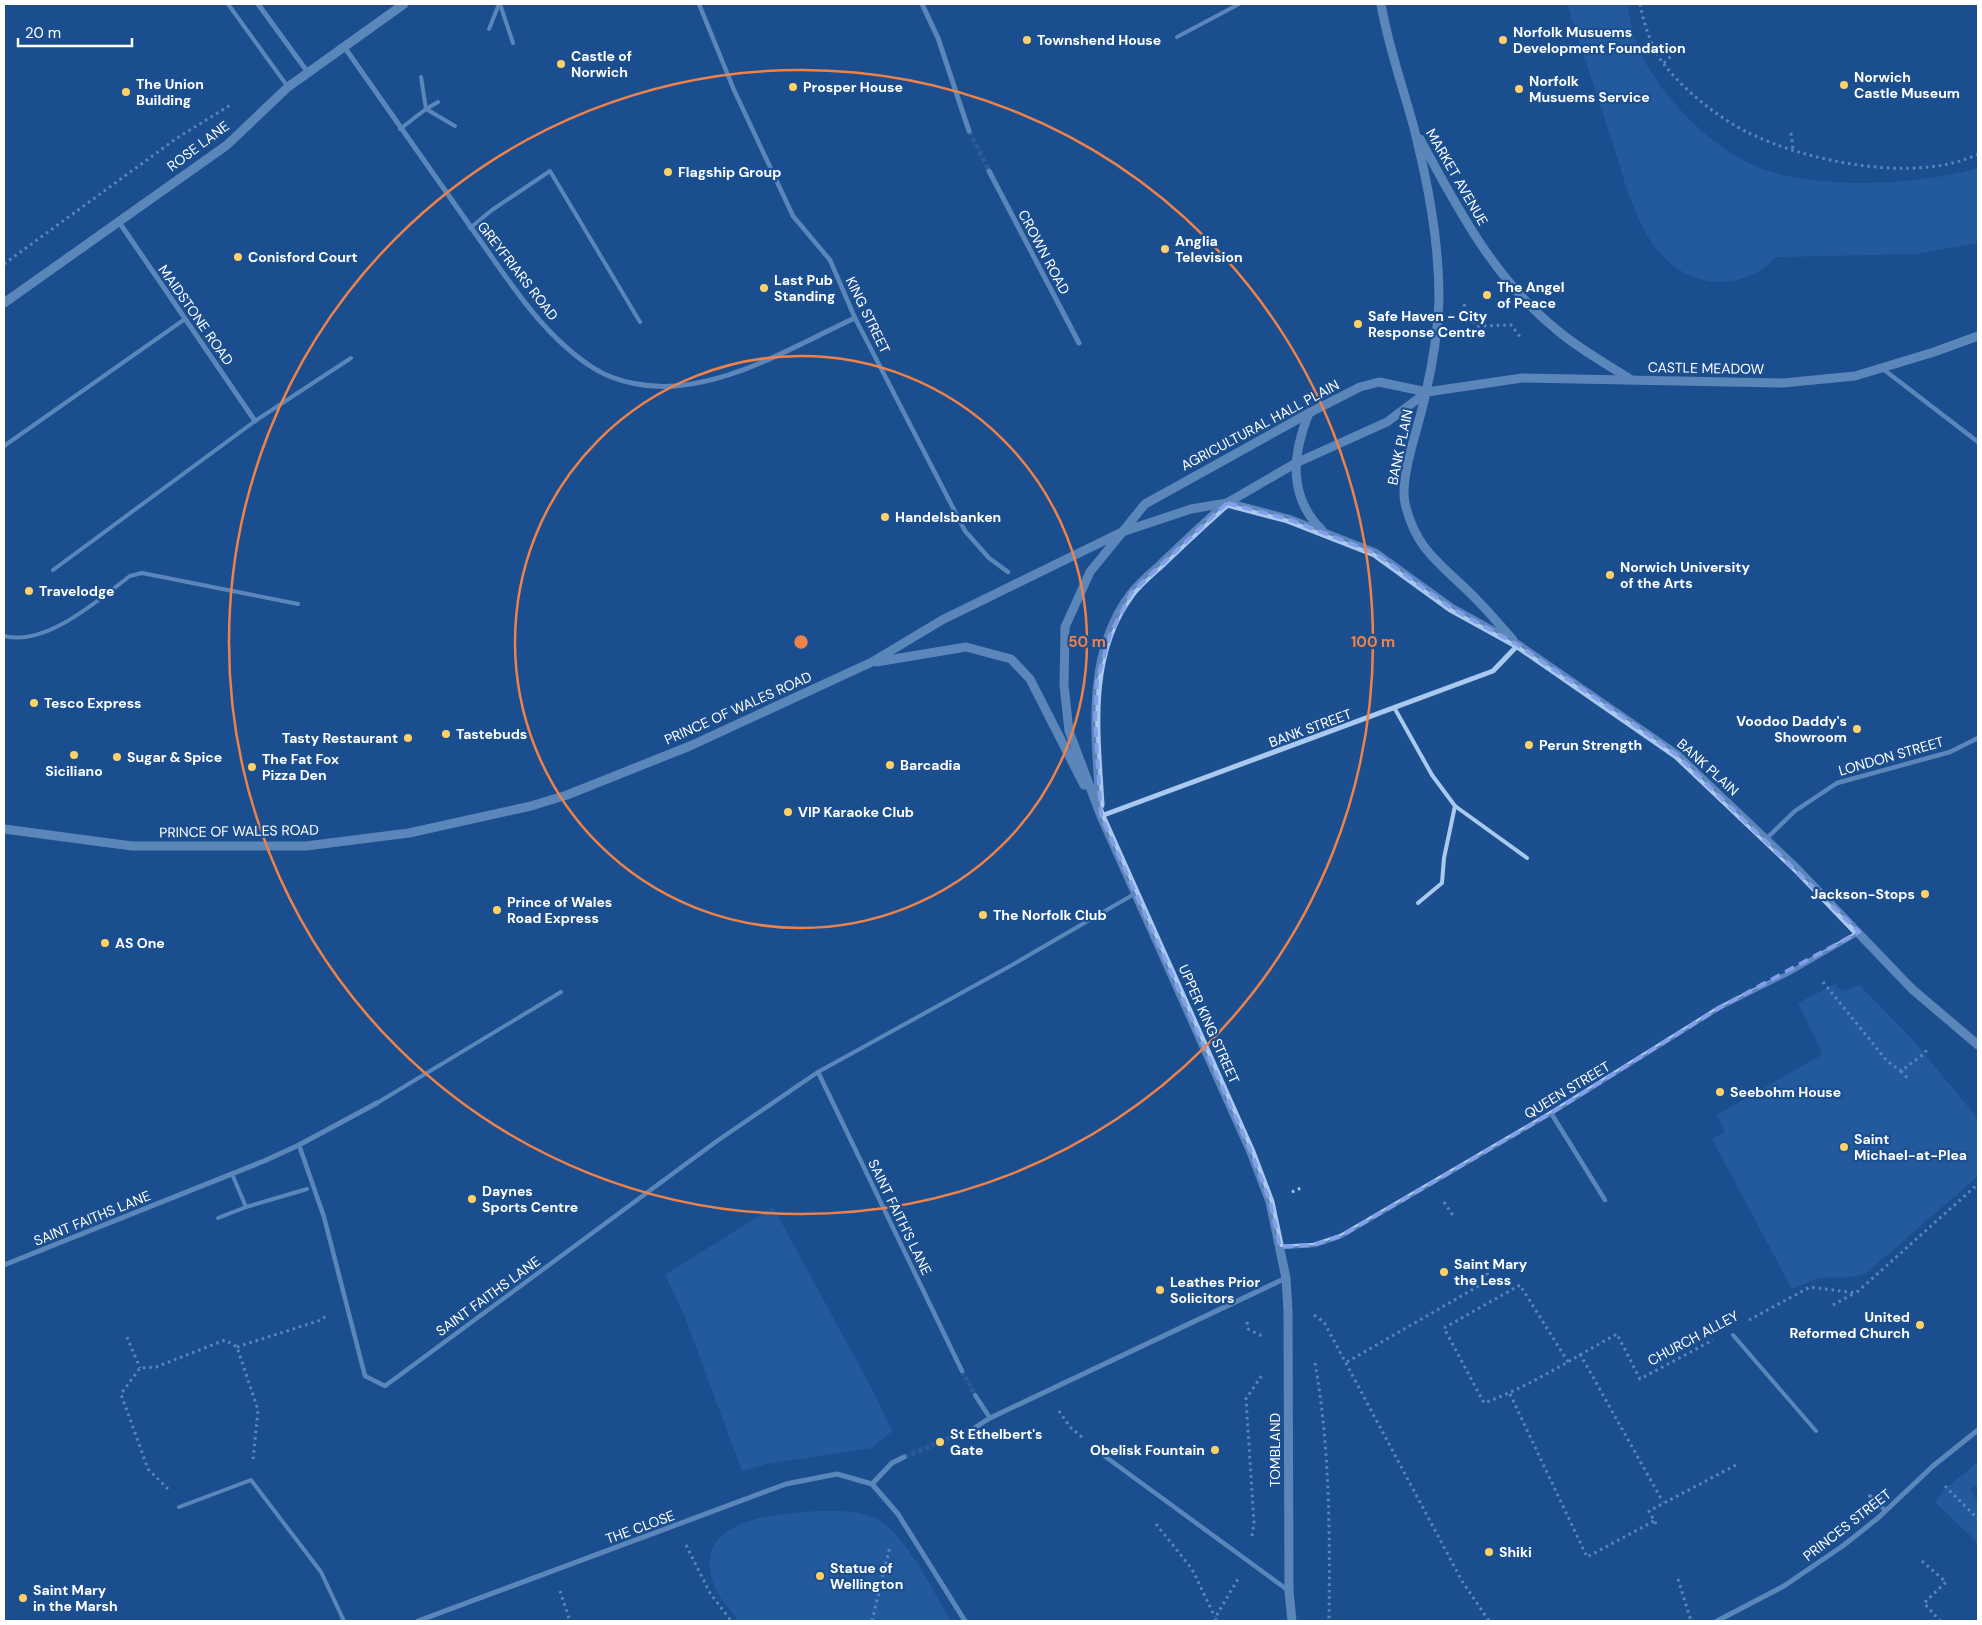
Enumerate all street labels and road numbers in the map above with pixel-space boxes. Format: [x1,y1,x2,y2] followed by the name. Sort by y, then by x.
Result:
[163,117,233,175] street label: ROSE LANE
[1422,125,1492,229] street label: MARKET AVENUE
[1014,207,1074,297] street label: CROWN ROAD
[474,218,562,324] street label: GREYFRIARS ROAD
[155,261,237,369] street label: MAIDSTONE ROAD
[842,274,894,356] street label: KING STREET
[1648,358,1765,378] street label: CASTLE MEADOW
[1178,376,1342,474] street label: AGRICULTURAL HALL PLAIN
[1383,408,1417,486] street label: BANK PLAIN
[661,667,815,749] street label: PRINCE OF WALES ROAD
[1266,705,1354,751] street label: BANK STREET
[1836,732,1946,780] street label: LONDON STREET
[1673,735,1743,799] street label: BANK PLAIN
[159,821,319,841] street label: PRINCE OF WALES ROAD
[1175,962,1243,1087] street label: UPPER KING STREET
[1521,1057,1613,1123] street label: QUEEN STREET
[864,1156,936,1278] street label: SAINT FAITH'S LANE
[31,1186,153,1250] street label: SAINT FAITHS LANE
[432,1252,544,1340] street label: SAINT FAITHS LANE
[1644,1306,1742,1370] street label: CHURCH ALLEY
[1266,1413,1284,1487] street label: TOMBLAND
[1799,1485,1895,1565] street label: PRINCES STREET
[603,1506,677,1548] street label: THE CLOSE

